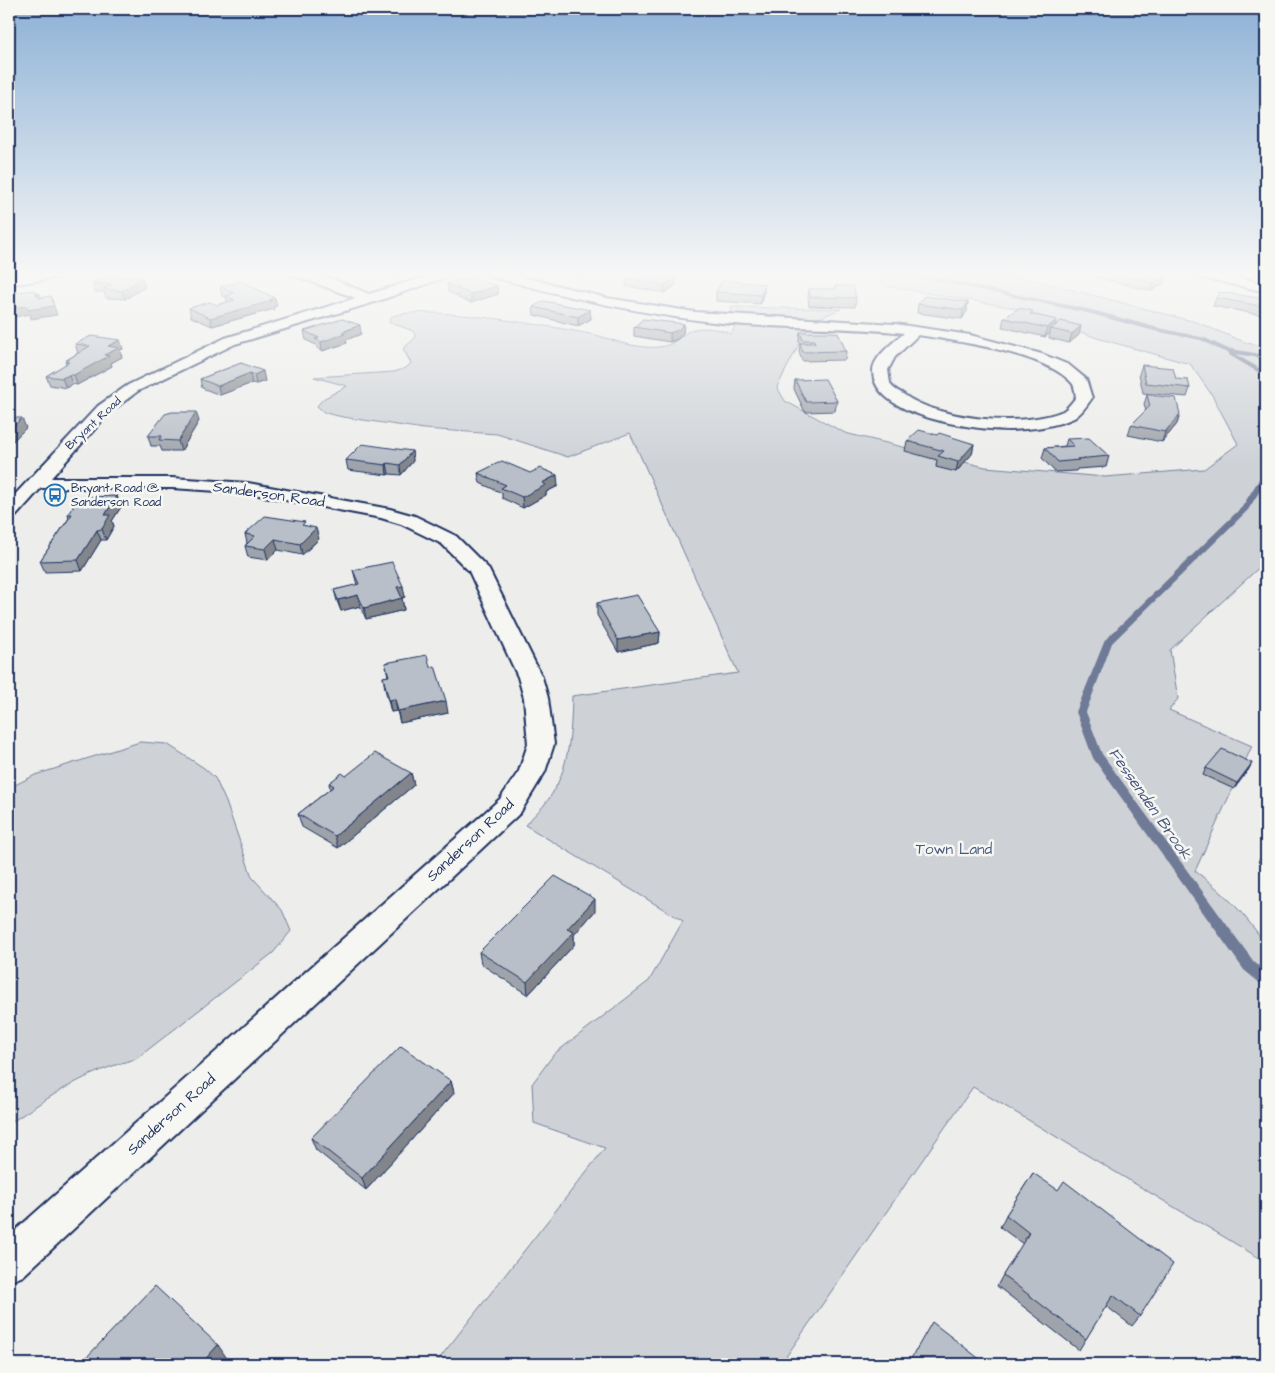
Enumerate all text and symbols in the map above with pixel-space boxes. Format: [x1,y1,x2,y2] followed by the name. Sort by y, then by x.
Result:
[62,393,126,455] street label: Bryant Road
[212,476,327,513] street label: Sanderson Road
[71,480,161,511] place label: Bryant Road @ Sanderson Road
[43,483,67,507] bus stop icon: Bryant Road @ Sanderson Road
[1103,743,1198,865] water label: Fessenden Brook
[422,794,519,887] street label: Sanderson Road
[916,839,993,860] park label: Town Land
[122,1069,220,1160] street label: Sanderson Road

